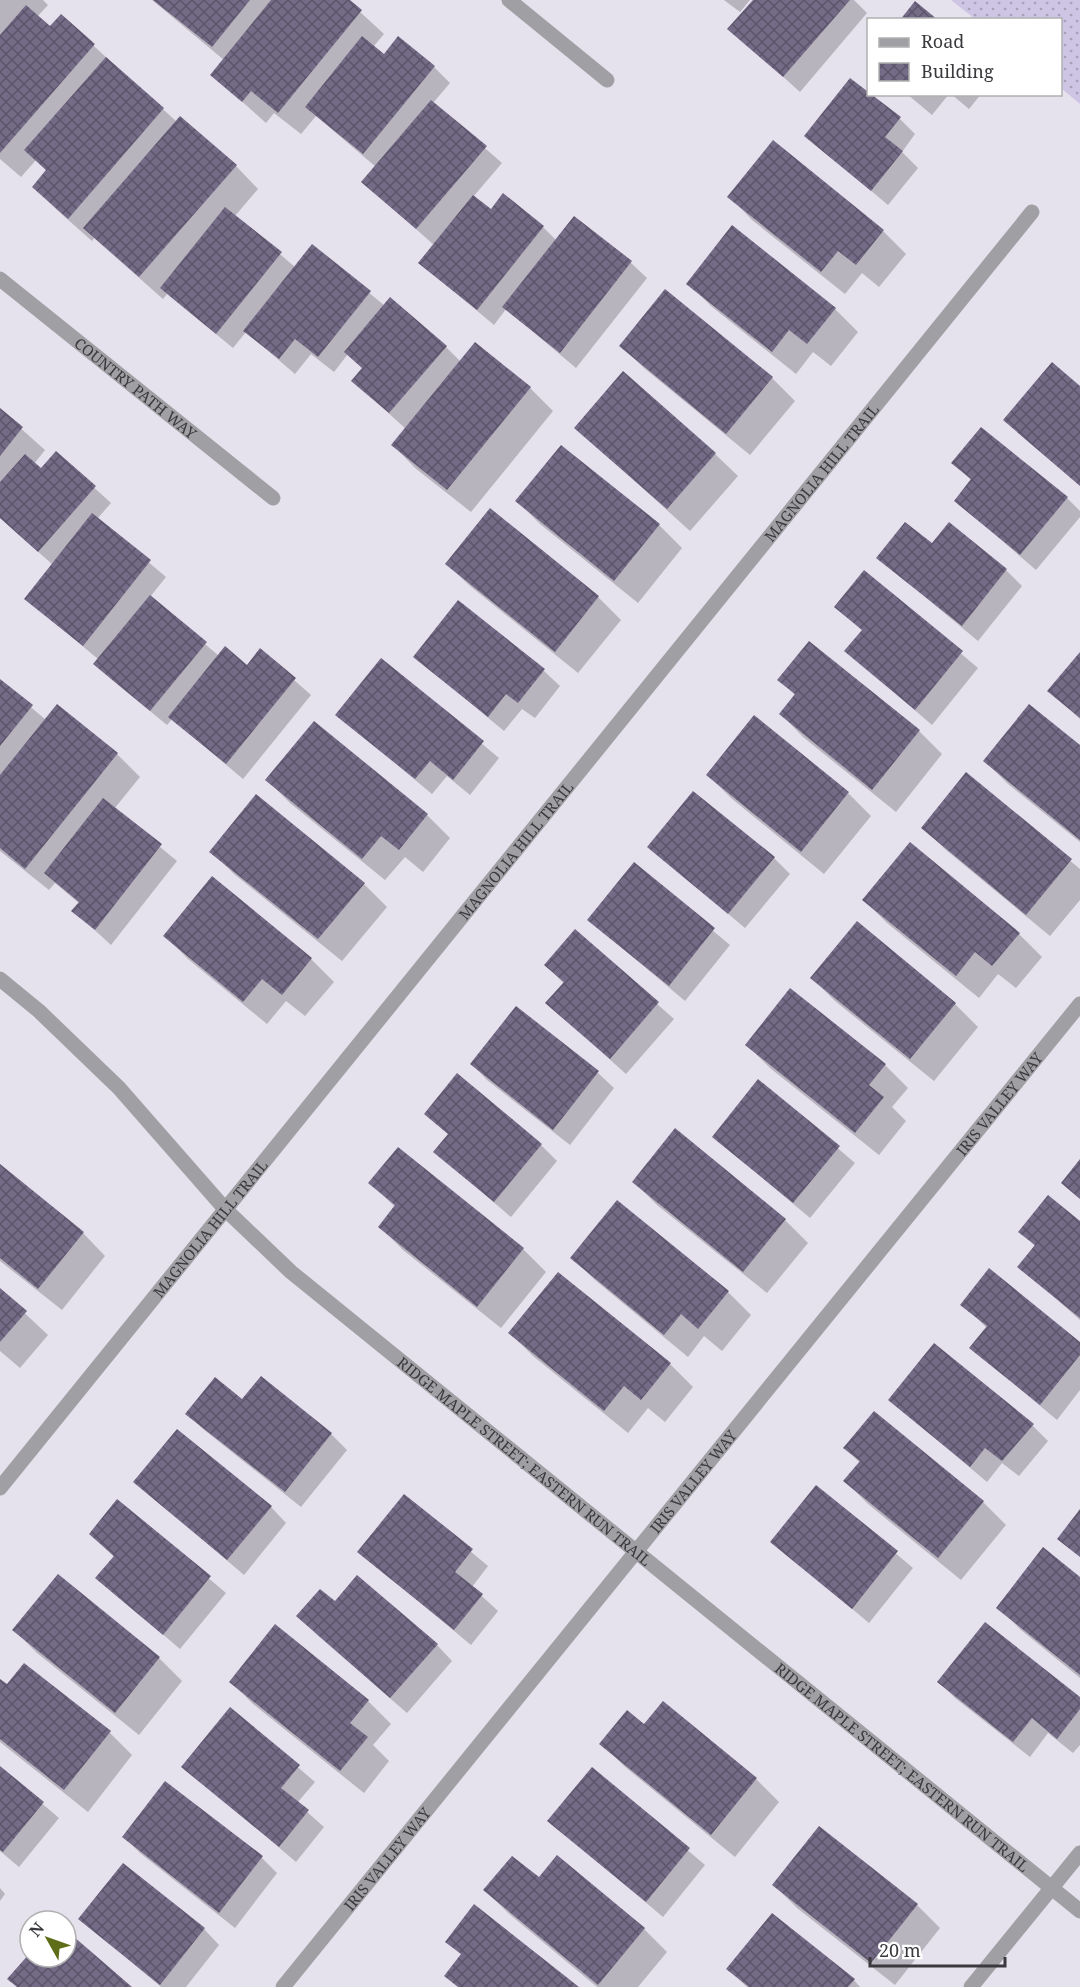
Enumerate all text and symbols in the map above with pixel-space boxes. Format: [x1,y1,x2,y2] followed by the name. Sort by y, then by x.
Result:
[867,18,1062,96] legend
[921,29,964,53] text: Road
[921,59,994,83] text: Building
[71,333,201,443] street label: COUNTRY PATH WAY
[760,400,883,546] street label: MAGNOLIA HILL TRAIL
[454,777,577,923] street label: MAGNOLIA HILL TRAIL
[951,1048,1047,1159] street label: IRIS VALLEY WAY
[148,1155,272,1301] street label: MAGNOLIA HILL TRAIL
[393,1352,656,1570] street label: RIDGE MAPLE STREET; EASTERN RUN TRAIL
[645,1425,741,1537] street label: IRIS VALLEY WAY
[771,1658,1033,1876] street label: RIDGE MAPLE STREET; EASTERN RUN TRAIL
[339,1803,435,1914] street label: IRIS VALLEY WAY
[18,1909,78,1969] north arrow
[24,1917,49,1941] text: N
[870,1930,1005,1968] scale bar
[879,1938,921,1962] text: 20 m

